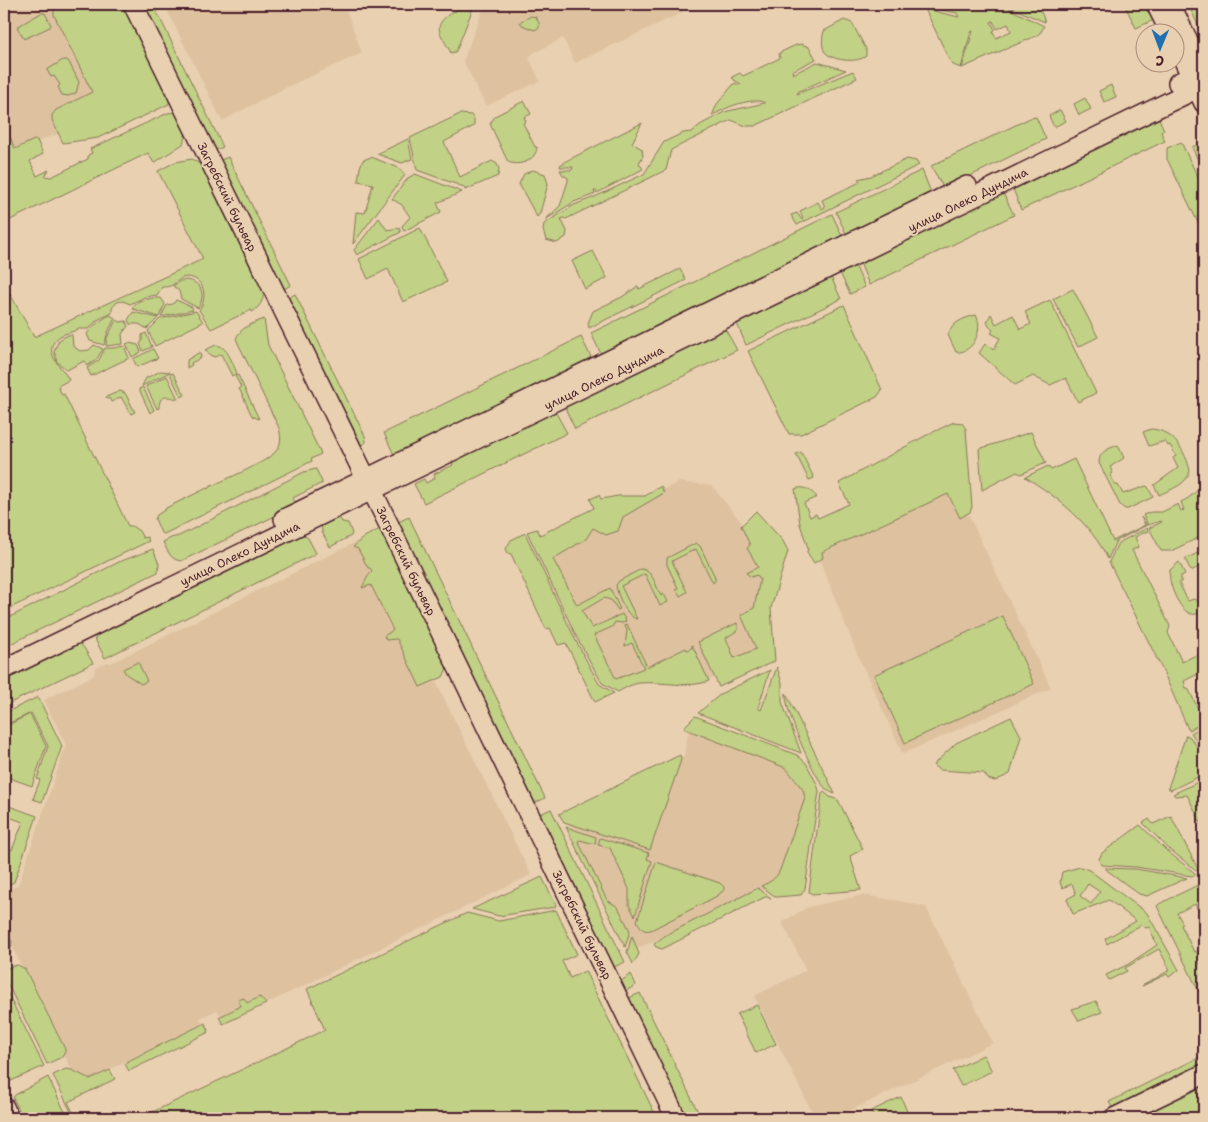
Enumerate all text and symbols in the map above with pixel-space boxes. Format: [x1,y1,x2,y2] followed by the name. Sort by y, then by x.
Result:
[1136,22,1186,72] north arrow
[1155,52,1164,70] text: С
[194,140,261,255] street label: Загребский бульвар
[905,164,1031,236] street label: улица Олеко Дундича
[541,342,667,414] street label: улица Олеко Дундича
[373,504,440,619] street label: Загребский бульвар
[177,518,303,590] street label: улица Олеко Дундича
[549,868,616,983] street label: Загребский бульвар

